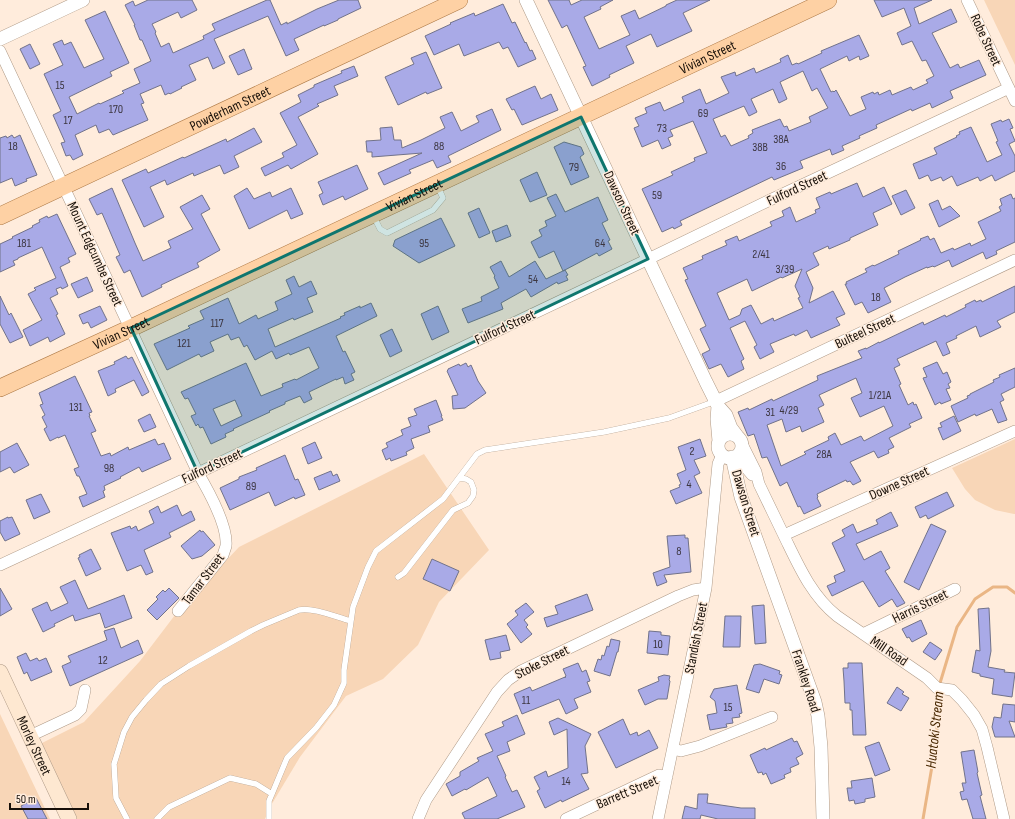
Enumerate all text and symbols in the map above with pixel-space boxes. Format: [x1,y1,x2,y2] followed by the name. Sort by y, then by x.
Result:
[967,11,1005,69] street label: Robe Street
[676,36,738,77] street label: Vivian Street
[55,78,65,93] house number: 15
[187,82,273,134] street label: Powderham Street
[109,102,123,117] house number: 170
[698,106,708,121] house number: 69
[64,113,73,128] house number: 17
[657,121,667,136] house number: 73
[773,132,790,147] house number: 38A
[8,139,18,154] house number: 18
[434,139,444,154] house number: 88
[752,140,768,155] house number: 38B
[776,159,786,174] house number: 36
[569,160,579,175] house number: 79
[764,167,830,209] street label: Fulford Street
[600,168,644,238] street label: Dawson Street
[383,174,445,215] street label: Vivian Street
[652,188,662,203] house number: 59
[63,199,127,309] street label: Mount Edgcumbe Street
[17,236,32,251] house number: 181
[419,236,429,251] house number: 95
[595,236,605,251] house number: 64
[752,247,771,262] house number: 2/41
[776,262,794,277] house number: 3/39
[528,272,538,287] house number: 54
[871,290,881,305] house number: 18
[472,306,538,348] street label: Fulford Street
[832,310,898,352] street label: Bulteel Street
[90,312,152,353] street label: Vivian Street
[210,316,224,331] house number: 117
[177,336,192,351] house number: 121
[869,388,892,403] house number: 1/21A
[69,400,84,415] house number: 131
[780,403,798,418] house number: 4/29
[765,405,775,420] house number: 31
[690,444,695,459] house number: 2
[179,445,245,487] street label: Fulford Street
[816,447,833,462] house number: 28A
[104,461,114,476] house number: 98
[866,462,932,504] street label: Downe Street
[728,468,764,538] street label: Dawson Street
[686,477,692,492] house number: 4
[246,479,256,494] house number: 89
[676,544,682,559] house number: 8
[178,550,228,608] street label: Tamar Street
[889,585,951,627] street label: Harris Street
[681,601,711,675] street label: Standish Street
[867,632,911,670] street label: Mill Road
[653,637,663,652] house number: 10
[512,641,572,683] street label: Stoke Street
[788,648,824,715] street label: Frankley Road
[98,653,108,668] house number: 12
[922,690,949,769] water label: Huatoki Stream
[522,693,531,708] house number: 11
[723,700,733,715] house number: 15
[13,713,56,778] street label: Morley Street
[594,771,660,813] street label: Barrett Street
[561,774,571,789] house number: 14
[10,785,88,811] scale bar
[16,792,36,807] text: 50 m

